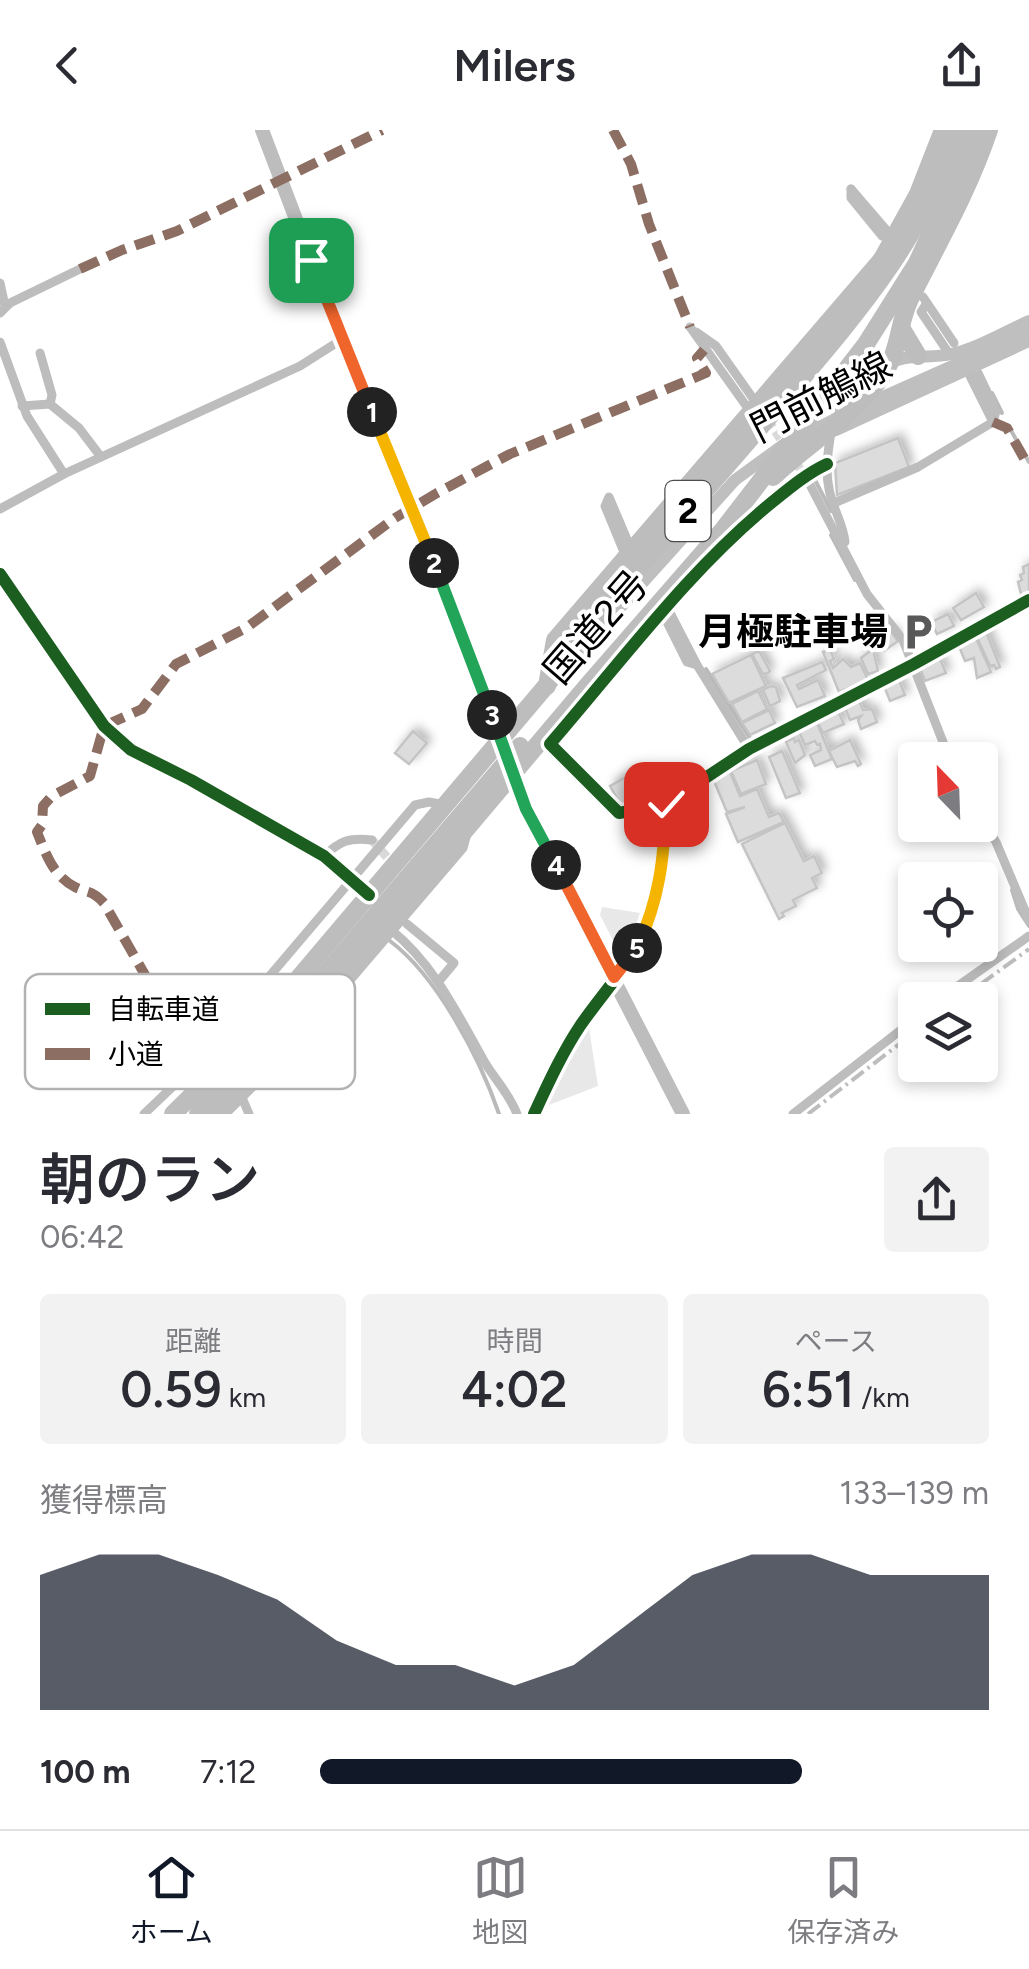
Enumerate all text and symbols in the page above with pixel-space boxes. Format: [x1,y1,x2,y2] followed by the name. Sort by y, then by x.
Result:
[40,38,95,93] icon: back
[453,38,576,92] text: Milers
[934,38,989,93] icon: share
[269,218,354,303] pin
[284,233,339,288] icon: arrive
[743,342,899,452] street label: 門前鵤線
[347,387,397,437] pin: 1
[366,395,378,429] text: 1
[666,481,710,541] road number: 2
[409,538,459,588] pin: 2
[426,546,442,580] text: 2
[534,561,658,693] street label: 国道2号
[698,609,888,655] place label: 月極駐車場
[897,611,939,653] parking icon: 月極駐車場
[467,690,517,740] pin: 3
[484,698,500,732] text: 3
[898,742,998,842] north arrow
[898,742,998,1082] map controls
[624,762,709,847] pin
[639,777,694,832] icon: check
[531,840,581,890] pin: 4
[547,848,565,882] text: 4
[898,862,998,962] button: locate
[612,923,662,973] pin: 5
[629,931,645,965] text: 5
[25,974,355,1089] legend
[898,982,998,1082] button: layers
[108,992,220,1026] text: 自転車道
[108,1037,164,1071] text: 小道
[40,1147,260,1213] text: 朝のラン
[884,1147,989,1252] button: share
[40,1218,124,1256] text: 06:42
[165,1324,221,1358] text: 距離
[486,1324,543,1358] text: 時間
[795,1324,877,1358] text: ペース
[120,1359,222,1420] text: 0.59
[461,1359,568,1420] text: 4:02
[762,1359,855,1420] text: 6:51
[222,1380,266,1414] text: km
[855,1380,910,1414] text: /km
[839,1474,989,1512] text: 133–139 m
[40,1481,168,1519] text: 獲得標高
[40,1753,131,1791] text: 100 m
[200,1753,256,1791] text: 7:12
[130,1850,213,1950] tab: ホーム
[472,1850,528,1950] tab: 地図
[787,1850,899,1950] tab: 保存済み

